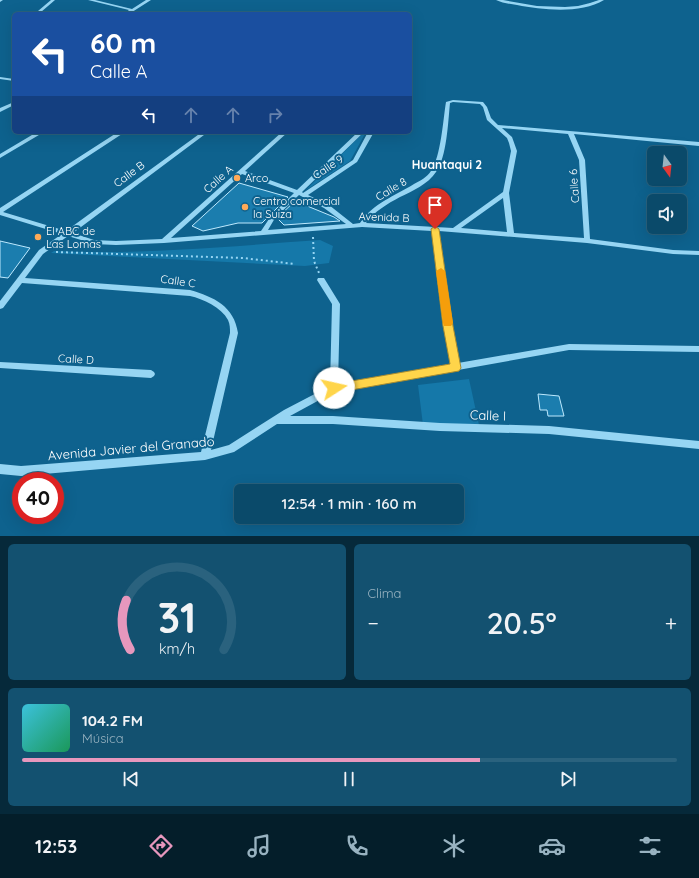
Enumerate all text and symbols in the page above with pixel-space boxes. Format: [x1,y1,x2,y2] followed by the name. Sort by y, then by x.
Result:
[90,25,156,60] text: 60 m
[24,28,76,80] icon: left
[90,60,148,83] text: Calle A
[138,104,160,126] icon: left
[180,104,202,126] icon: ahead
[222,104,244,126] icon: ahead
[264,104,286,126] icon: right
[647,146,687,186] north arrow
[647,146,687,234] map controls
[310,152,346,182] street label: Calle 9
[412,157,482,172] district label: Huantaqui 2
[111,158,147,190] street label: Calle B
[200,162,236,196] street label: Calle A
[566,169,582,203] street label: Calle 6
[245,171,269,185] place label: Arco
[232,173,242,183] marker: Arco
[373,174,409,204] street label: Calle 8
[418,188,452,229] pin
[253,194,340,221] place label: Centro comercial la Suiza
[424,194,446,216] icon: arrive
[647,194,687,234] button: sound
[240,202,250,212] marker: Centro comercial la Suiza
[358,209,410,225] street label: Avenida B
[46,224,101,251] place label: El ABC de Las Lomas
[33,232,43,242] marker: El ABC de Las Lomas
[160,272,196,290] street label: Calle C
[58,351,94,367] street label: Calle D
[313,367,355,409] position arrow
[470,406,506,424] street label: Calle I
[47,433,215,463] street label: Avenida Javier del Granado
[12,472,64,524] speed limit sign: 40
[282,494,416,513] text: 12:54 · 1 min · 160 m
[368,585,402,601] text: Clima
[157,591,196,643] text: 31
[487,604,557,642] text: 20.5°
[368,609,379,637] text: −
[665,609,677,637] text: +
[159,640,195,658] text: km/h
[82,711,143,730] text: 104.2 FM
[82,730,124,746] text: Música
[120,768,142,790] icon: previous
[338,768,360,790] icon: pause
[557,768,579,790] icon: next
[147,832,175,860] icon: directions
[245,832,273,860] icon: music
[343,832,371,860] icon: phone
[440,832,468,860] icon: climate
[538,832,566,860] icon: car
[636,832,664,860] icon: filters
[35,835,77,858] text: 12:53

